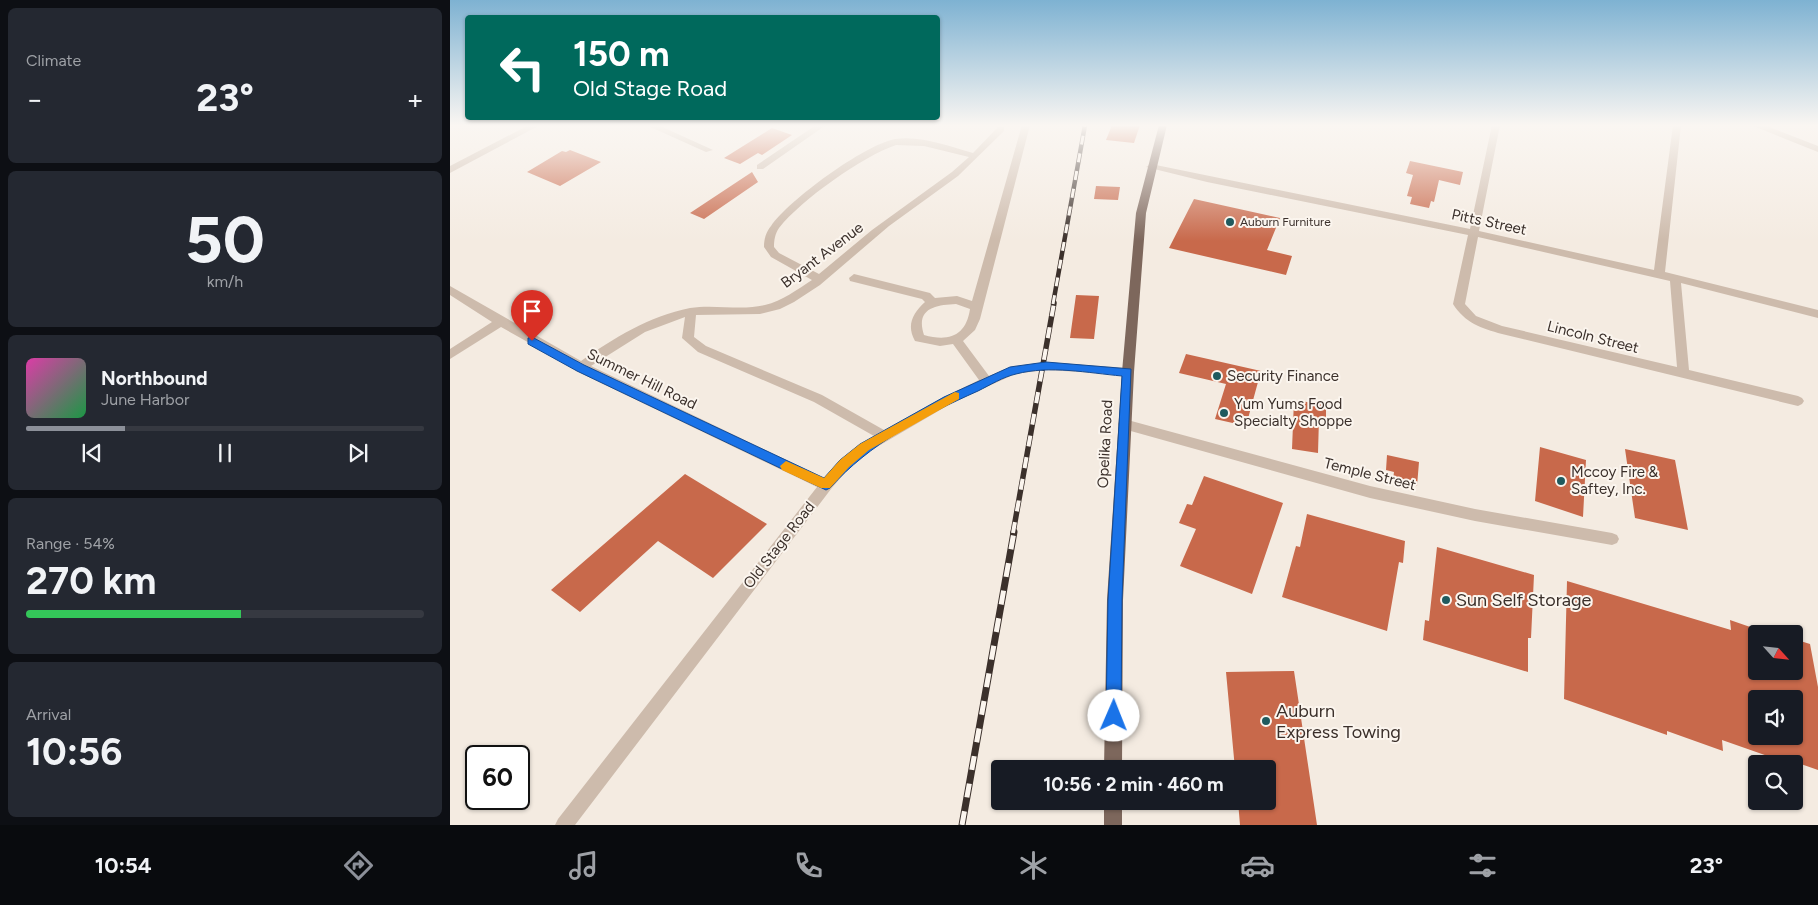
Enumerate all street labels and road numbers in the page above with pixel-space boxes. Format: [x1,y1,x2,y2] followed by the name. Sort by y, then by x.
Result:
[1450,205,1528,239] street label: Pitts Street
[777,218,867,292] street label: Bryant Avenue
[1545,317,1641,357] street label: Lincoln Street
[584,345,700,413] street label: Summer Hill Road
[1094,399,1116,489] street label: Opelika Road
[1322,454,1418,494] street label: Temple Street
[740,498,818,592] street label: Old Stage Road

